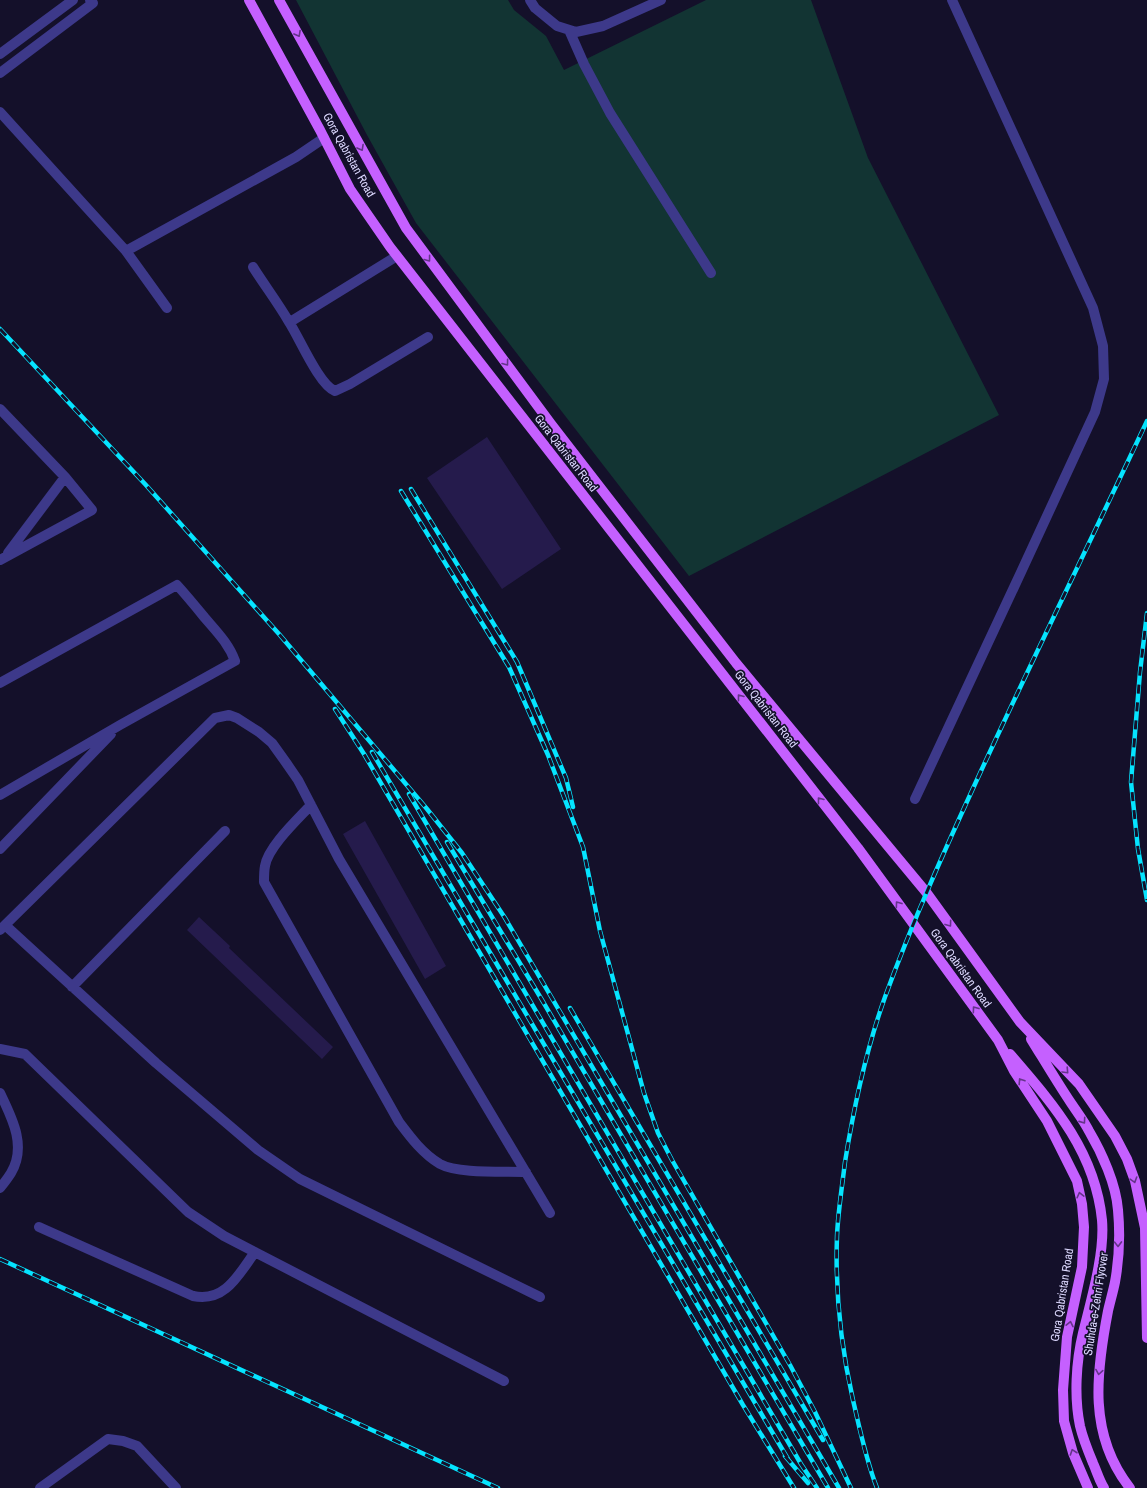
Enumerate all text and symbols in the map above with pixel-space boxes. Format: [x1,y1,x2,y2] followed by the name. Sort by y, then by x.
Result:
[293,30,300,37] one-way arrow
[319,110,379,200] street label: Gora Qabristan Road
[356,144,364,151] one-way arrow
[423,254,430,261] one-way arrow
[501,359,508,366] one-way arrow
[531,411,601,495] street label: Gora Qabristan Road
[731,667,801,751] street label: Gora Qabristan Road
[738,695,745,702] one-way arrow
[818,797,825,804] one-way arrow
[896,901,903,908] one-way arrow
[944,919,951,926] one-way arrow
[927,925,995,1011] street label: Gora Qabristan Road
[973,1006,980,1013] one-way arrow
[1062,1066,1069,1073] one-way arrow
[1019,1078,1026,1085] one-way arrow
[1078,1117,1085,1124] one-way arrow
[1129,1176,1138,1183] one-way arrow
[1076,1192,1085,1199] one-way arrow
[1114,1241,1122,1247] one-way arrow
[1047,1247,1077,1343] street label: Gora Qabristan Road
[1080,1251,1112,1357] street label: Shuhda-e-Zehri Flyover
[1066,1321,1074,1327] one-way arrow
[1095,1369,1103,1375] one-way arrow
[1069,1449,1078,1456] one-way arrow

